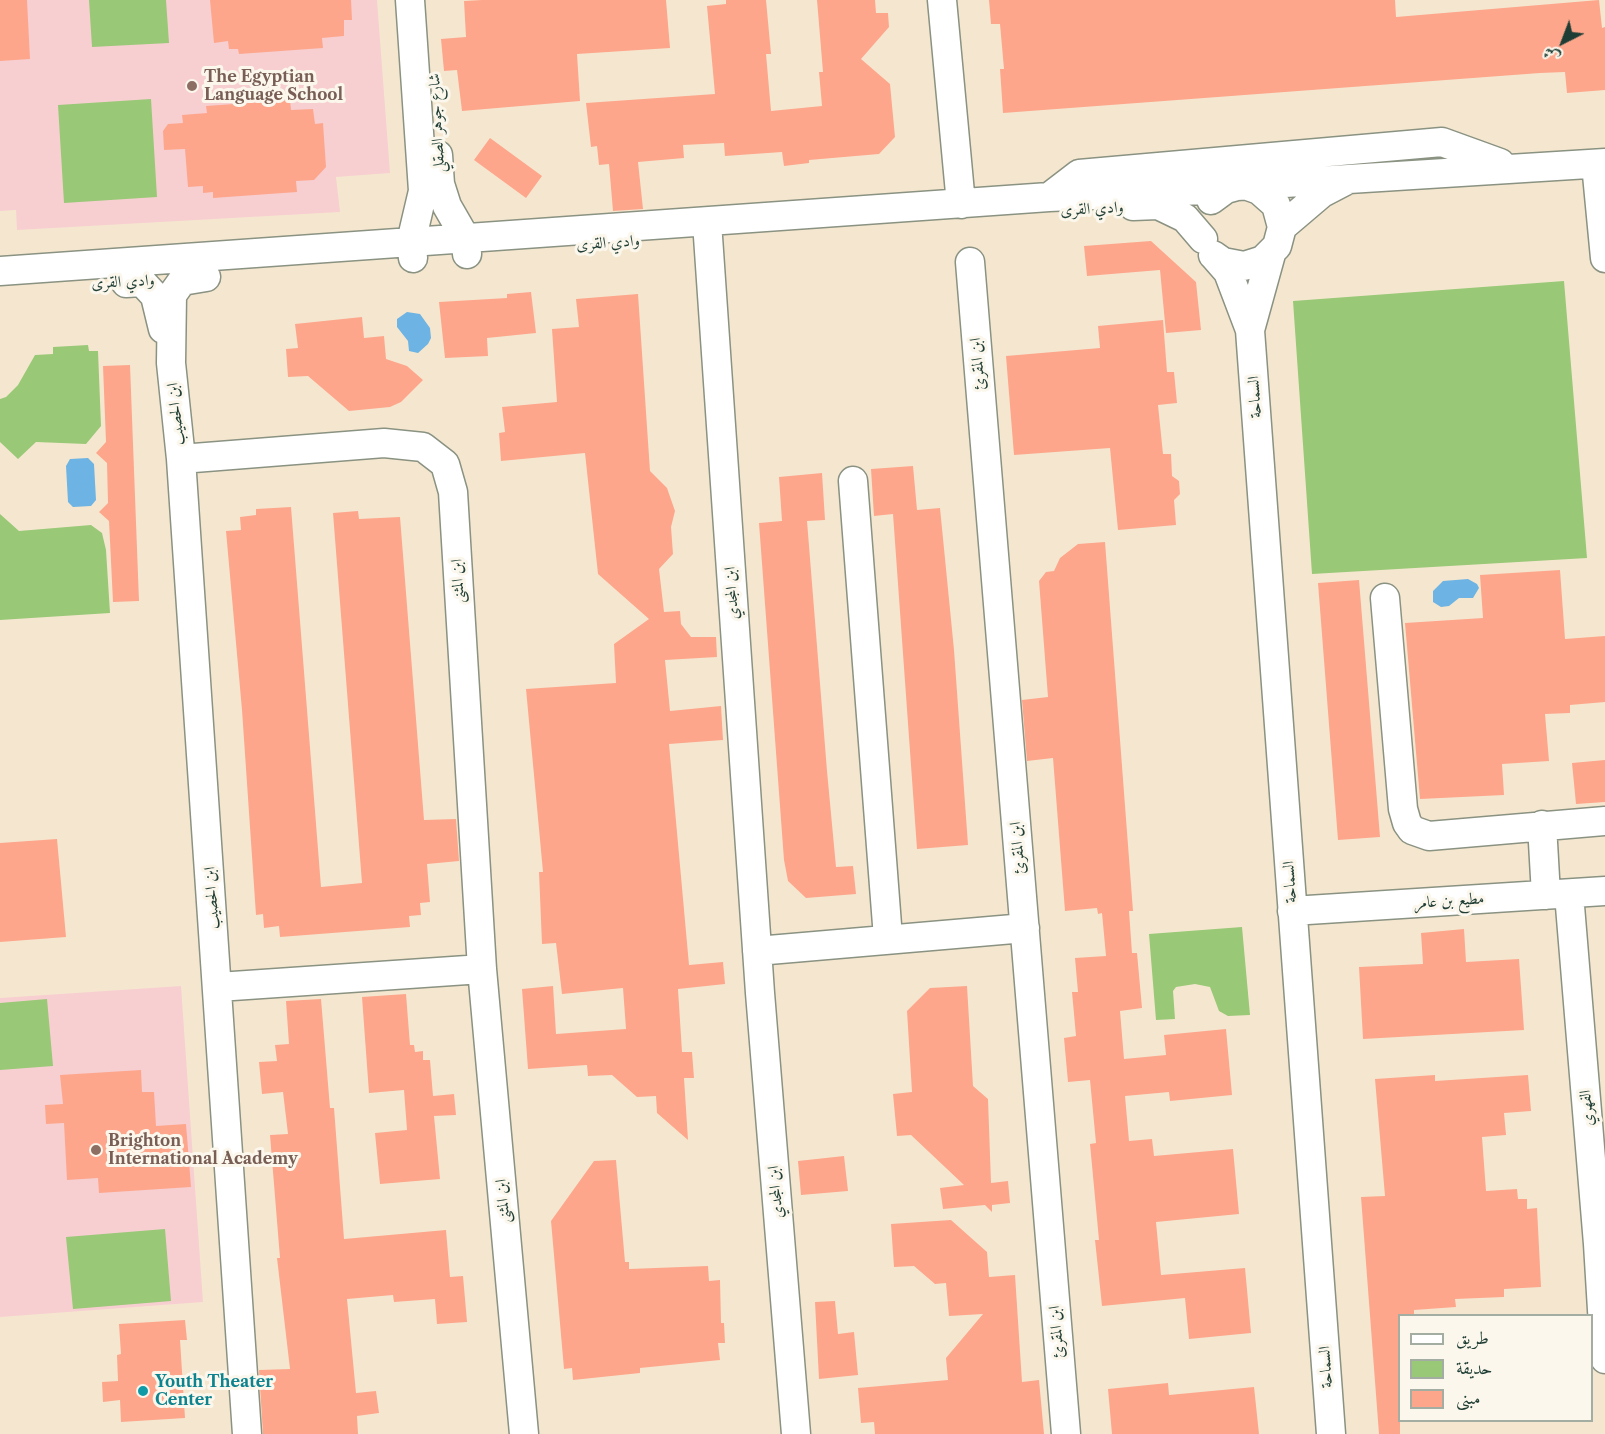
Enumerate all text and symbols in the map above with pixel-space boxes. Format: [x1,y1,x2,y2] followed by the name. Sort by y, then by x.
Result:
[1533,12,1593,72] north arrow
[1538,43,1564,68] text: ش
[204,67,343,105] place label: The Egyptian Language School
[425,73,449,173] street label: شارع جوهر الصقلي
[185,79,199,93] marker: The Egyptian Language School
[1060,198,1124,220] street label: وادي القرى
[576,231,640,255] street label: وادي القرى
[91,271,155,293] street label: وادي القرى
[966,337,990,391] street label: ابن المقرئ
[1244,375,1266,419] street label: السماحة
[163,382,189,446] street label: ابن الحصيب
[447,558,469,604] street label: ابن المثنى
[721,566,743,620] street label: ابن المجدي
[1006,821,1030,875] street label: ابن المقرئ
[1279,860,1301,904] street label: السماحة
[200,866,224,930] street label: ابن الحصيب
[1413,889,1485,913] street label: مطيع بن عامر
[1576,1089,1598,1127] street label: الفهري
[108,1131,298,1169] place label: Brighton International Academy
[89,1143,103,1157] marker: Brighton International Academy
[764,1165,788,1219] street label: ابن المجدي
[492,1178,514,1224] street label: ابن المثنى
[1045,1305,1069,1359] street label: ابن المقرئ
[1398,1314,1593,1422] legend
[1456,1327,1489,1349] text: طريق
[1315,1345,1337,1389] street label: السماحة
[1456,1357,1492,1379] text: حديقة
[155,1372,273,1410] place label: Youth Theater Center
[136,1384,150,1398] marker: Youth Theater Center
[1456,1387,1481,1409] text: مبنى

